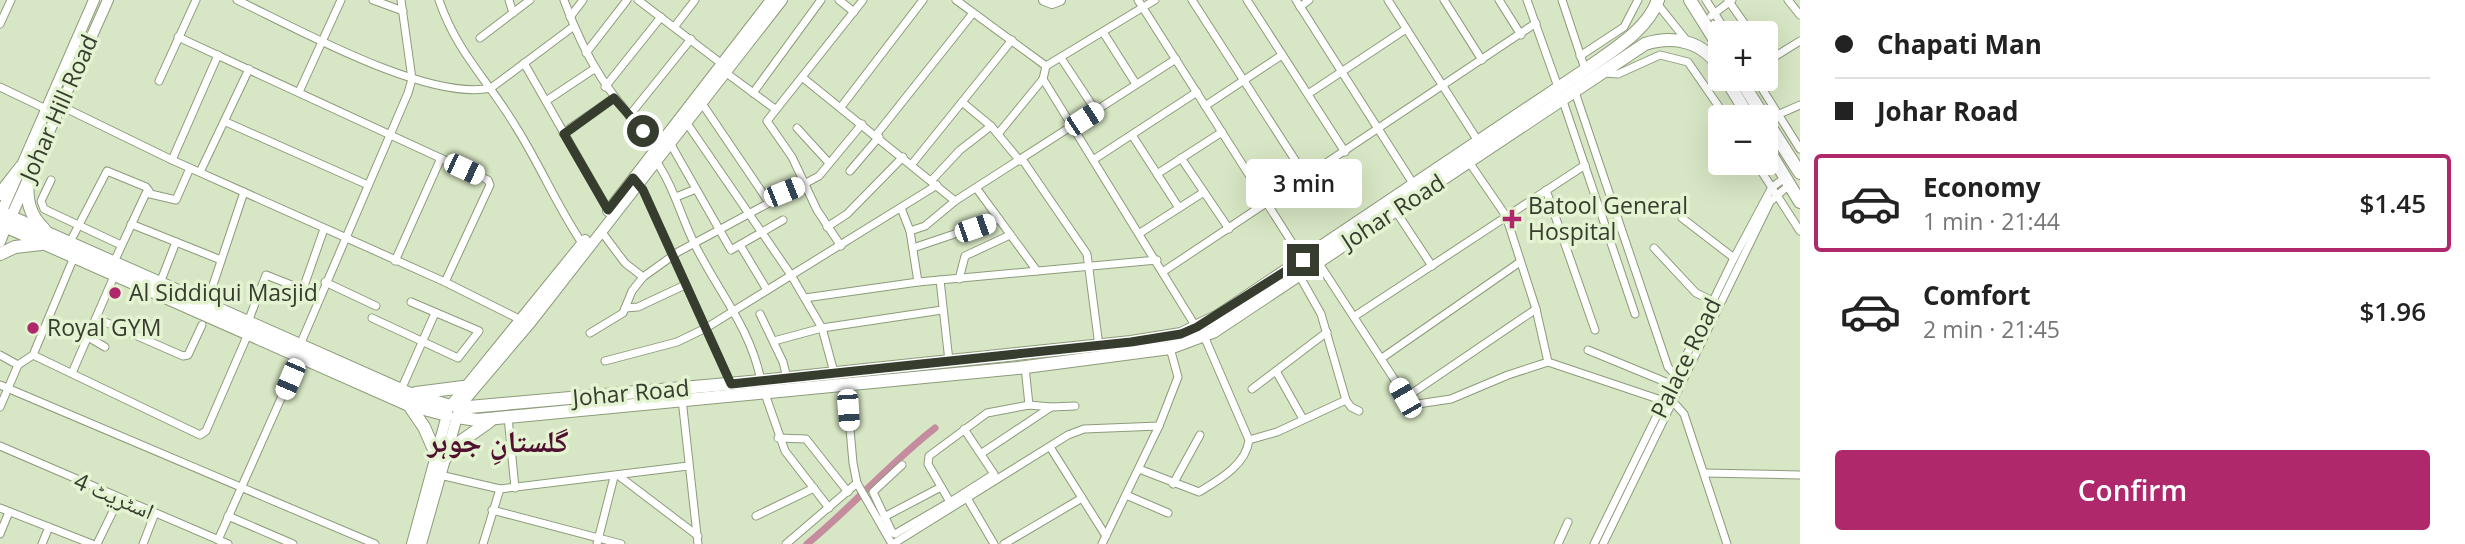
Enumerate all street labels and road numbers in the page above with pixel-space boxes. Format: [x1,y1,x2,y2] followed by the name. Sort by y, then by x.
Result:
[11,29,105,188] street label: Johar Hill Road
[1333,166,1450,258] street label: Johar Road
[1642,292,1728,423] street label: Palace Road
[569,371,691,413] street label: Johar Road
[69,464,159,526] street label: اسٹریٹ 4

